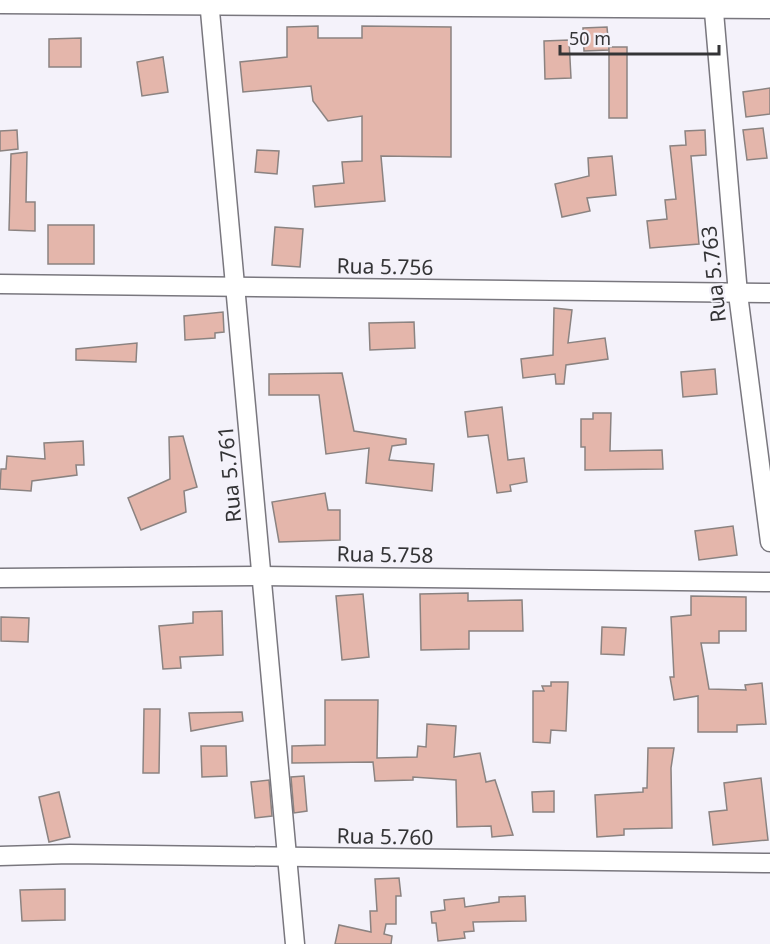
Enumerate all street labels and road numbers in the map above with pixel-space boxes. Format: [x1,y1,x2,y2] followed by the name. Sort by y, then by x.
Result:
[694,224,732,324] street label: Rua 5.763
[336,251,434,281] street label: Rua 5.756
[211,425,247,524] street label: Rua 5.761
[336,539,434,569] street label: Rua 5.758
[336,821,434,851] street label: Rua 5.760

